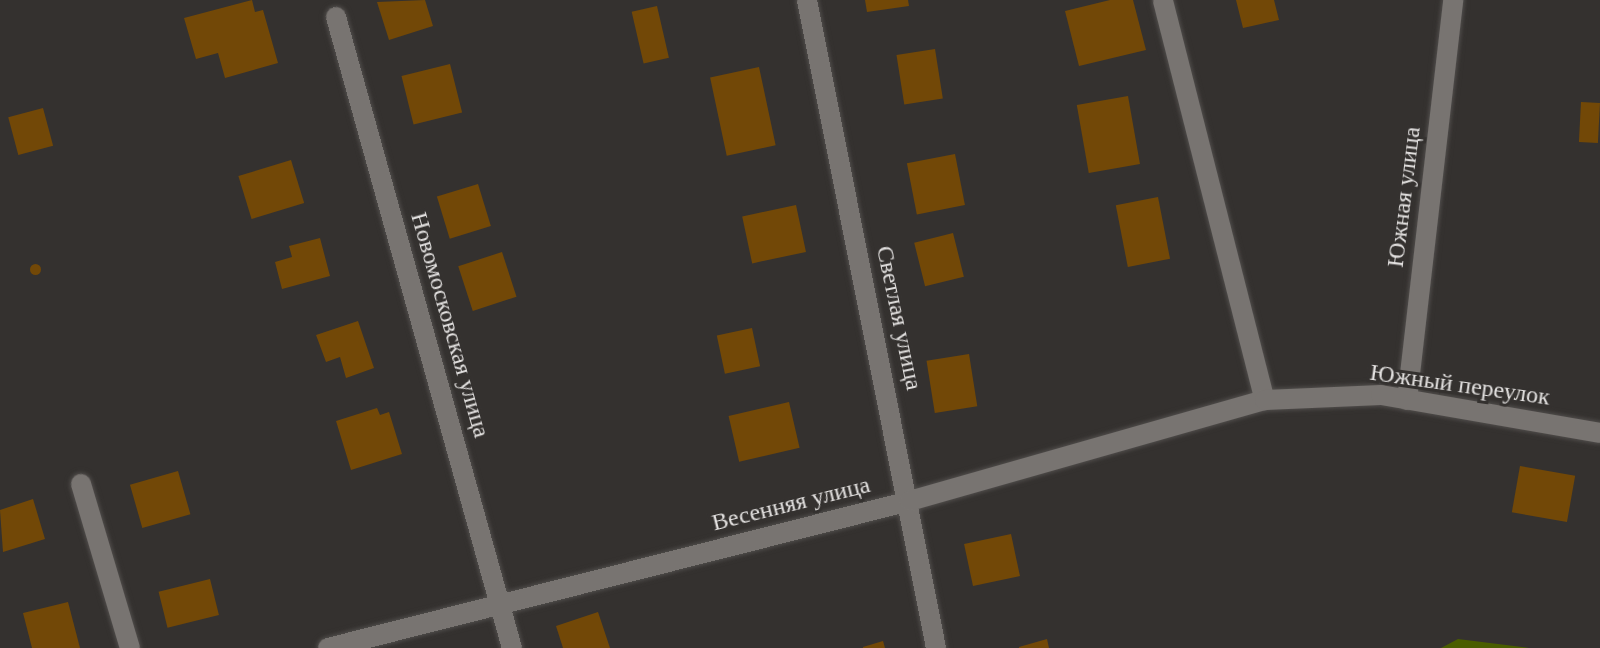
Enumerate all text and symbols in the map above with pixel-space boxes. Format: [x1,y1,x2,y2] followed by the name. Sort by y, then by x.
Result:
[1381,125,1427,269] street label: Южная улица
[404,209,496,441] street label: Новомосковская улица
[870,243,928,393] street label: Светлая улица
[1368,358,1552,412] street label: Южный переулок
[709,470,873,538] street label: Весенняя улица

